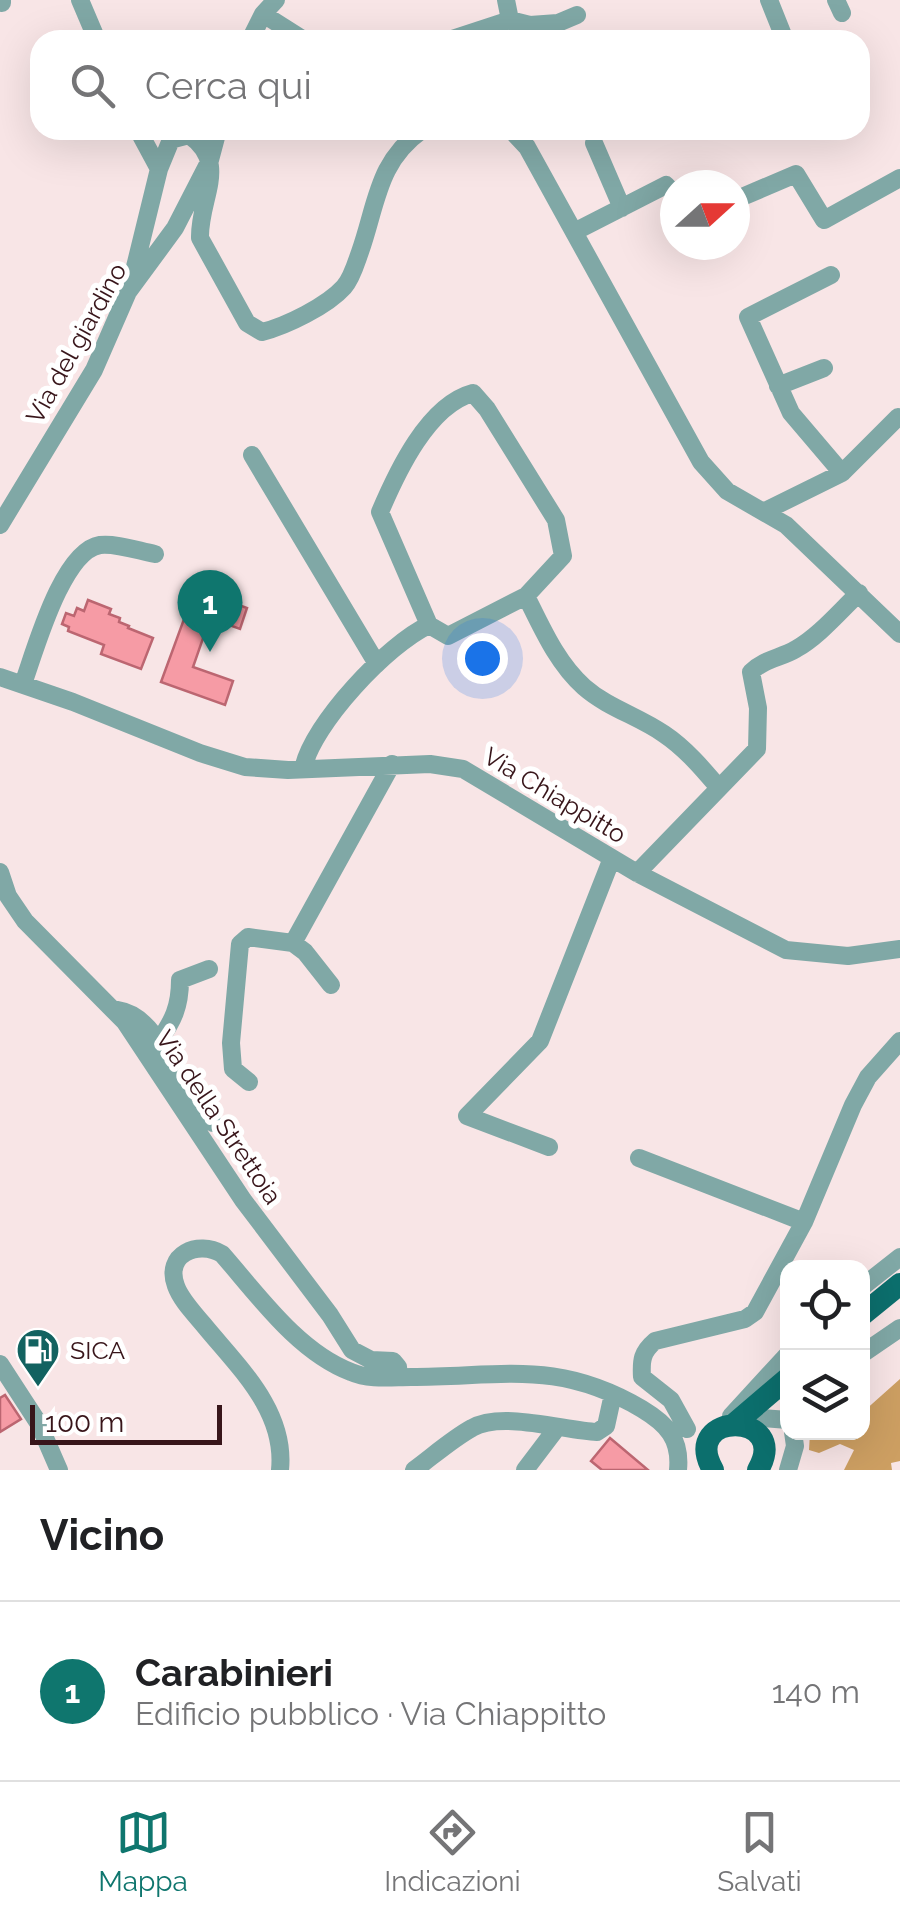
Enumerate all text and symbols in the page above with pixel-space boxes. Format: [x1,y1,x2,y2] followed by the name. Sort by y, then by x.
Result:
[30,30,870,140] search box
[65,58,120,113] icon: search
[145,63,312,108] text: Cerca qui
[660,170,750,260] north arrow
[20,258,132,428] street label: Via del giardino
[178,570,242,652] pin: 1
[457,633,508,684] your location
[478,741,632,849] street label: Via Chiappitto
[150,1024,288,1210] street label: Via della Strettoia
[780,1260,870,1440] map controls
[780,1260,870,1350] button: locate
[15,1327,61,1388] fuel station icon: SICA
[70,1335,125,1365] place label: SICA
[780,1350,870,1440] button: layers
[30,1400,222,1444] scale bar
[45,1406,124,1439] text: 100 m
[40,1511,164,1560] text: Vicino
[135,1650,333,1695] text: Carabinieri
[65,1673,80,1710] text: 1
[772,1673,860,1710] text: 140 m
[135,1695,606,1732] text: Edificio pubblico · Via Chiappitto
[98,1805,188,1898] tab: Mappa
[384,1805,521,1898] tab: Indicazioni
[717,1805,802,1898] tab: Salvati

